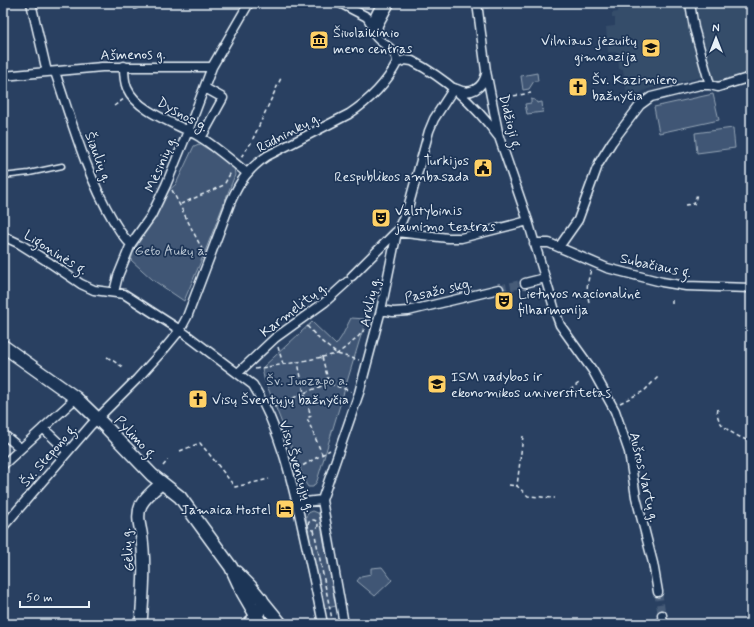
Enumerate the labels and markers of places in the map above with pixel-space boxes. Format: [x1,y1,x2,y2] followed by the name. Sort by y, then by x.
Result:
[333,24,412,58] place label: Šiuolaikinio meno centras
[308,29,330,51] museum icon: Šiuolaikinio meno centras
[541,32,637,66] place label: Vilniaus jėzuitų gimnazija
[640,37,662,59] school or university icon: Vilniaus jėzuitų gimnazija
[592,71,677,105] place label: Šv. Kazimiero bažnyčia
[567,76,589,98] church icon: Šv. Kazimiero bažnyčia
[334,152,469,186] place label: Turkijos Respublikos ambasada
[472,157,494,179] public building icon: Turkijos Respublikos ambasada
[394,202,495,236] place label: Valstybinis jaunimo teatras
[370,207,392,229] theatre icon: Valstybinis jaunimo teatras
[518,285,641,319] place label: Lietuvos nacionalinė filharmonija
[493,290,515,312] theatre icon: Lietuvos nacionalinė filharmonija
[451,368,611,402] place label: ISM vadybos ir ekonomikos universtitetas
[426,373,448,395] school or university icon: ISM vadybos ir ekonomikos universtitetas
[187,388,209,410] church icon: Visų Šventųjų bažnyčia
[212,391,349,409] place label: Visų Šventųjų bažnyčia
[274,498,296,520] hotel icon: Jamaica Hostel
[181,501,271,519] place label: Jamaica Hostel

